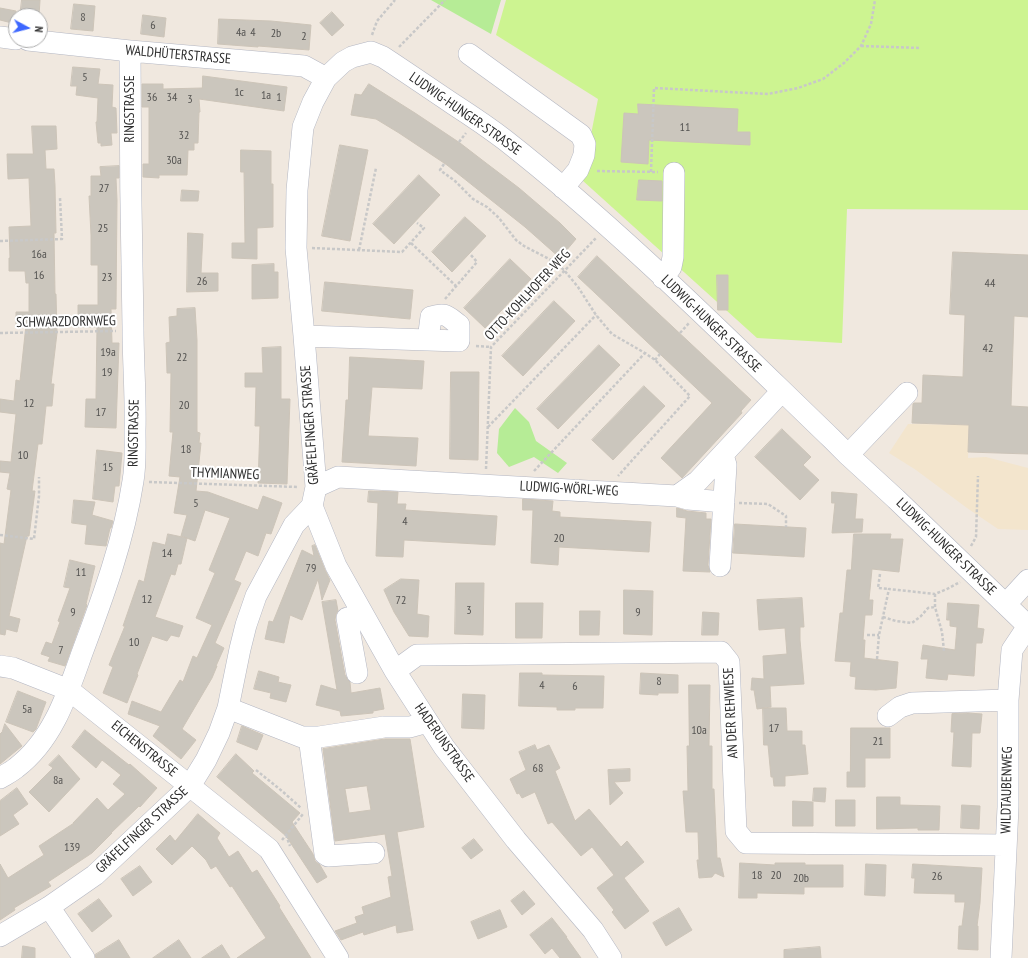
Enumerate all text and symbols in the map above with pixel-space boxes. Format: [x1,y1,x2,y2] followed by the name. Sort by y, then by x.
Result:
[8,8,48,48] north arrow
[80,11,86,25] house number: 8
[150,19,156,33] house number: 6
[32,26,46,33] text: N
[236,26,246,40] house number: 4a
[250,26,256,40] house number: 4
[271,27,281,41] house number: 2b
[301,30,307,44] house number: 2
[125,42,231,68] street label: WALDHÜTERSTRASSE
[406,69,524,159] street label: LUDWIG-HUNGER-STRASSE
[82,71,88,85] house number: 5
[122,75,138,143] street label: RINGSTRASSE
[234,86,244,100] house number: 1c
[261,89,271,103] house number: 1a
[147,91,157,105] house number: 36
[167,91,177,105] house number: 34
[276,91,282,105] house number: 1
[187,93,193,107] house number: 3
[680,121,690,135] house number: 11
[179,129,189,143] house number: 32
[166,154,182,168] house number: 30a
[99,182,109,196] house number: 27
[98,222,108,236] house number: 25
[481,246,575,344] street label: OTTO-KOHLHOFER-WEG
[31,248,47,262] house number: 16a
[34,269,44,283] house number: 16
[102,271,112,285] house number: 23
[657,272,765,376] street label: LUDWIG-HUNGER-STRASSE
[197,275,207,289] house number: 26
[985,277,995,291] house number: 44
[16,313,116,331] street label: SCHWARZDORNWEG
[983,342,993,356] house number: 42
[100,346,116,360] house number: 19a
[177,351,187,365] house number: 22
[297,365,323,485] street label: GRÄFELFINGER STRASSE
[102,366,112,380] house number: 19
[24,397,34,411] house number: 12
[125,399,143,467] street label: RINGSTRASSE
[179,399,189,413] house number: 20
[96,406,106,420] house number: 17
[181,443,191,457] house number: 18
[18,449,28,463] house number: 10
[103,461,113,475] house number: 15
[190,464,260,484] street label: THYMIANWEG
[519,478,619,500] street label: LUDWIG-WÖRL-WEG
[892,495,1000,599] street label: LUDWIG-HUNGER-STRASSE
[193,497,199,511] house number: 5
[402,515,408,529] house number: 4
[554,532,564,546] house number: 20
[162,547,172,561] house number: 14
[306,562,316,576] house number: 79
[76,566,86,580] house number: 11
[142,593,152,607] house number: 12
[396,594,406,608] house number: 72
[466,604,472,618] house number: 3
[70,606,76,620] house number: 9
[635,606,641,620] house number: 9
[129,636,139,650] house number: 10
[58,644,64,658] house number: 7
[720,667,742,759] street label: AN DER REHWIESE
[656,675,662,689] house number: 8
[539,679,545,693] house number: 4
[572,680,578,694] house number: 6
[411,700,477,786] street label: HADERUNSTRASSE
[22,703,32,717] house number: 5a
[108,717,180,781] street label: EICHENSTRASSE
[769,722,779,736] house number: 17
[691,724,707,738] house number: 10a
[873,735,883,749] house number: 21
[998,746,1016,834] street label: WILDTAUBENWEG
[533,762,543,776] house number: 68
[53,774,63,788] house number: 8a
[92,783,192,877] street label: GRÄFELFINGER STRASSE
[64,841,80,855] house number: 139
[752,869,762,883] house number: 18
[771,869,781,883] house number: 20
[932,870,942,884] house number: 26
[793,872,809,886] house number: 20b

